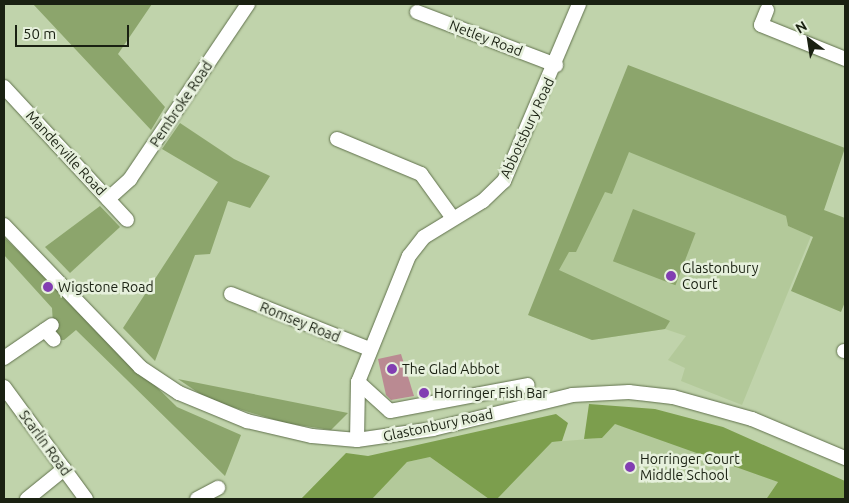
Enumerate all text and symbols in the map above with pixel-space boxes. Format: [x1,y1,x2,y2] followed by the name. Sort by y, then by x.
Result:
[18,15,131,47] scale bar
[784,15,834,65] north arrow
[447,16,525,60] street label: Netley Road
[793,18,810,37] text: N
[23,25,56,42] text: 50 m
[146,58,216,150] street label: Pembroke Road
[496,75,558,181] street label: Abbotsbury Road
[22,107,110,199] street label: Manderville Road
[682,260,758,292] place label: Glastonbury Court
[664,269,678,283] marker: Glastonbury Court
[58,279,154,295] place label: Wigstone Road
[42,281,54,293] marker: Wigstone Road
[257,298,343,346] street label: Romsey Road
[402,361,499,377] place label: The Glad Abbot
[386,363,398,375] marker: The Glad Abbot
[434,385,548,401] place label: Horringer Fish Bar
[418,387,430,399] marker: Horringer Fish Bar
[382,405,494,445] street label: Glastonbury Road
[16,407,74,479] street label: Scarlin Road
[640,451,740,484] place label: Horringer Court Middle School
[624,461,636,473] marker: Horringer Court Middle School

